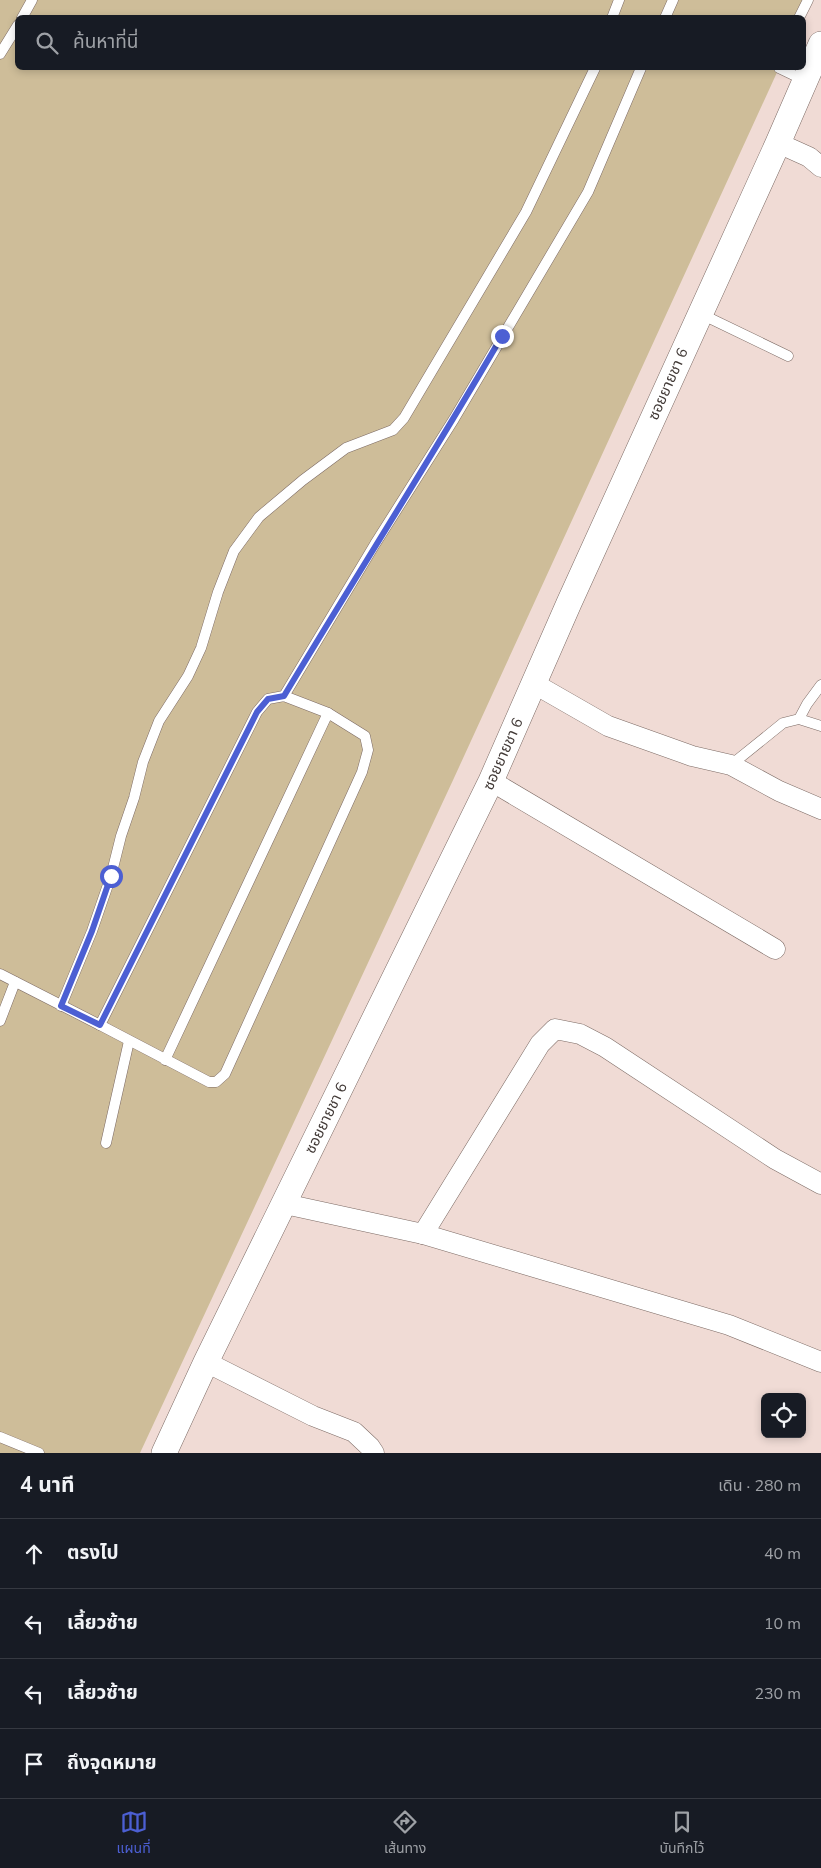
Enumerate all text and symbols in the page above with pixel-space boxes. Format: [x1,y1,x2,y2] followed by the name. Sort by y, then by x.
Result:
[15,15,806,70] search box
[33,29,61,57] icon: search
[73,29,138,55] text: ค้นหาที่นี่
[491,325,514,348] route end
[643,345,693,423] street label: ซอยยายชา 6
[478,715,528,793] street label: ซอยยายชา 6
[100,865,123,888] route start
[300,1079,352,1157] street label: ซอยยายชา 6
[761,1393,806,1438] map controls
[761,1393,806,1438] button: locate
[20,1471,75,1499] text: 4 นาที
[718,1475,801,1497] text: เดิน · 280 m
[20,1540,48,1568] icon: ahead
[67,1540,119,1566] text: ตรงไป
[764,1543,801,1565] text: 40 m
[20,1610,48,1638] icon: left
[67,1610,138,1636] text: เลี้ยวซ้าย
[764,1613,801,1635] text: 10 m
[20,1680,48,1708] icon: left
[67,1680,138,1706] text: เลี้ยวซ้าย
[754,1683,801,1705] text: 230 m
[20,1750,48,1778] icon: arrive
[67,1750,157,1776] text: ถึงจุดหมาย
[117,1808,151,1859] tab: แผนที่
[384,1808,426,1859] tab: เส้นทาง
[659,1808,704,1859] tab: บันทึกไว้

